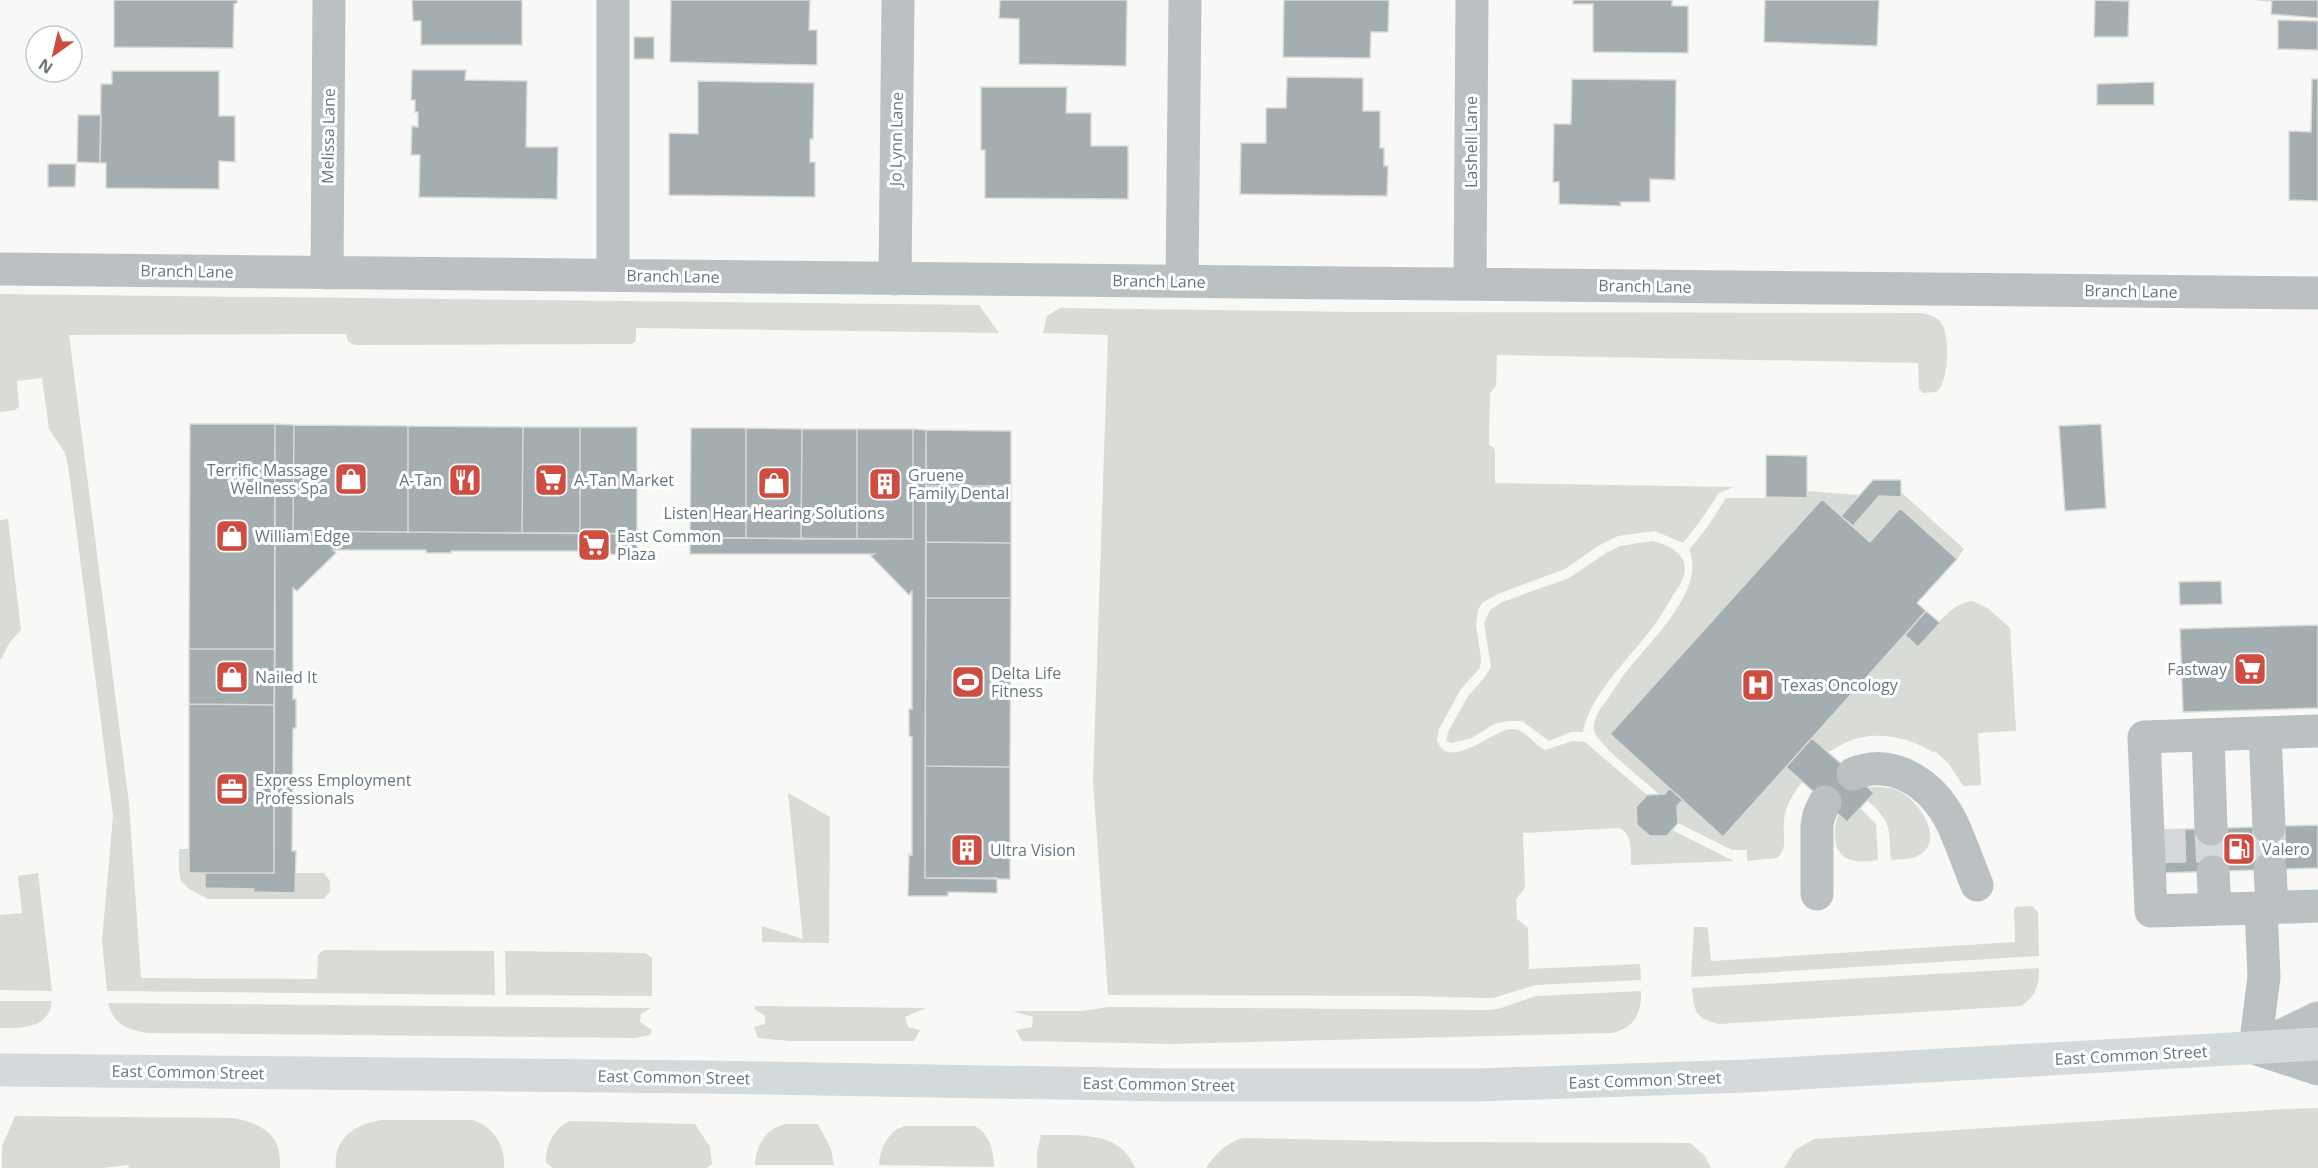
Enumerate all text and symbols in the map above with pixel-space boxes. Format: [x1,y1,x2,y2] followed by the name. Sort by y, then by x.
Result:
[24,24,84,84] north arrow
[34,54,57,79] text: N
[316,88,340,184] street label: Melissa Lane
[884,92,908,188] street label: Jo Lynn Lane
[1460,96,1482,188] street label: Lashell Lane
[140,259,234,283] street label: Branch Lane
[626,264,720,288] street label: Branch Lane
[1112,269,1206,293] street label: Branch Lane
[1598,274,1692,298] street label: Branch Lane
[2084,279,2178,303] street label: Branch Lane
[207,459,328,499] place label: Terrific Massage Wellness Spa
[333,461,369,497] shop icon: Terrific Massage Wellness Spa
[447,462,483,498] restaurant icon: A-Tan
[533,462,569,498] supermarket icon: A-Tan Market
[908,464,1009,504] place label: Gruene Family Dental
[756,465,792,501] shop icon: Listen Hear Hearing Solutions
[867,466,903,502] building icon: Gruene Family Dental
[399,469,442,491] place label: A-Tan
[574,469,674,491] place label: A-Tan Market
[664,502,885,524] place label: Listen Hear Hearing Solutions
[214,518,250,554] shop icon: William Edge
[255,525,350,547] place label: William Edge
[617,525,721,565] place label: East Common Plaza
[576,527,612,563] supermarket icon: East Common Plaza
[2232,651,2268,687] supermarket icon: Fastway
[2167,658,2228,680] place label: Fastway
[214,659,250,695] shop icon: Nailed It
[991,662,1061,702] place label: Delta Life Fitness
[950,664,986,700] sports icon: Delta Life Fitness
[255,666,317,688] place label: Nailed It
[1740,667,1776,703] hospital icon: Texas Oncology
[1781,674,1899,696] place label: Texas Oncology
[255,769,412,809] place label: Express Employment Professionals
[214,771,250,807] office icon: Express Employment Professionals
[2221,831,2257,867] fuel station icon: Valero
[949,832,985,868] building icon: Ultra Vision
[2262,838,2310,860] place label: Valero
[990,839,1076,861] place label: Ultra Vision
[2054,1040,2208,1070] street label: East Common Street
[111,1060,265,1084] street label: East Common Street
[597,1065,751,1089] street label: East Common Street
[1568,1066,1722,1094] street label: East Common Street
[1082,1072,1236,1096] street label: East Common Street

